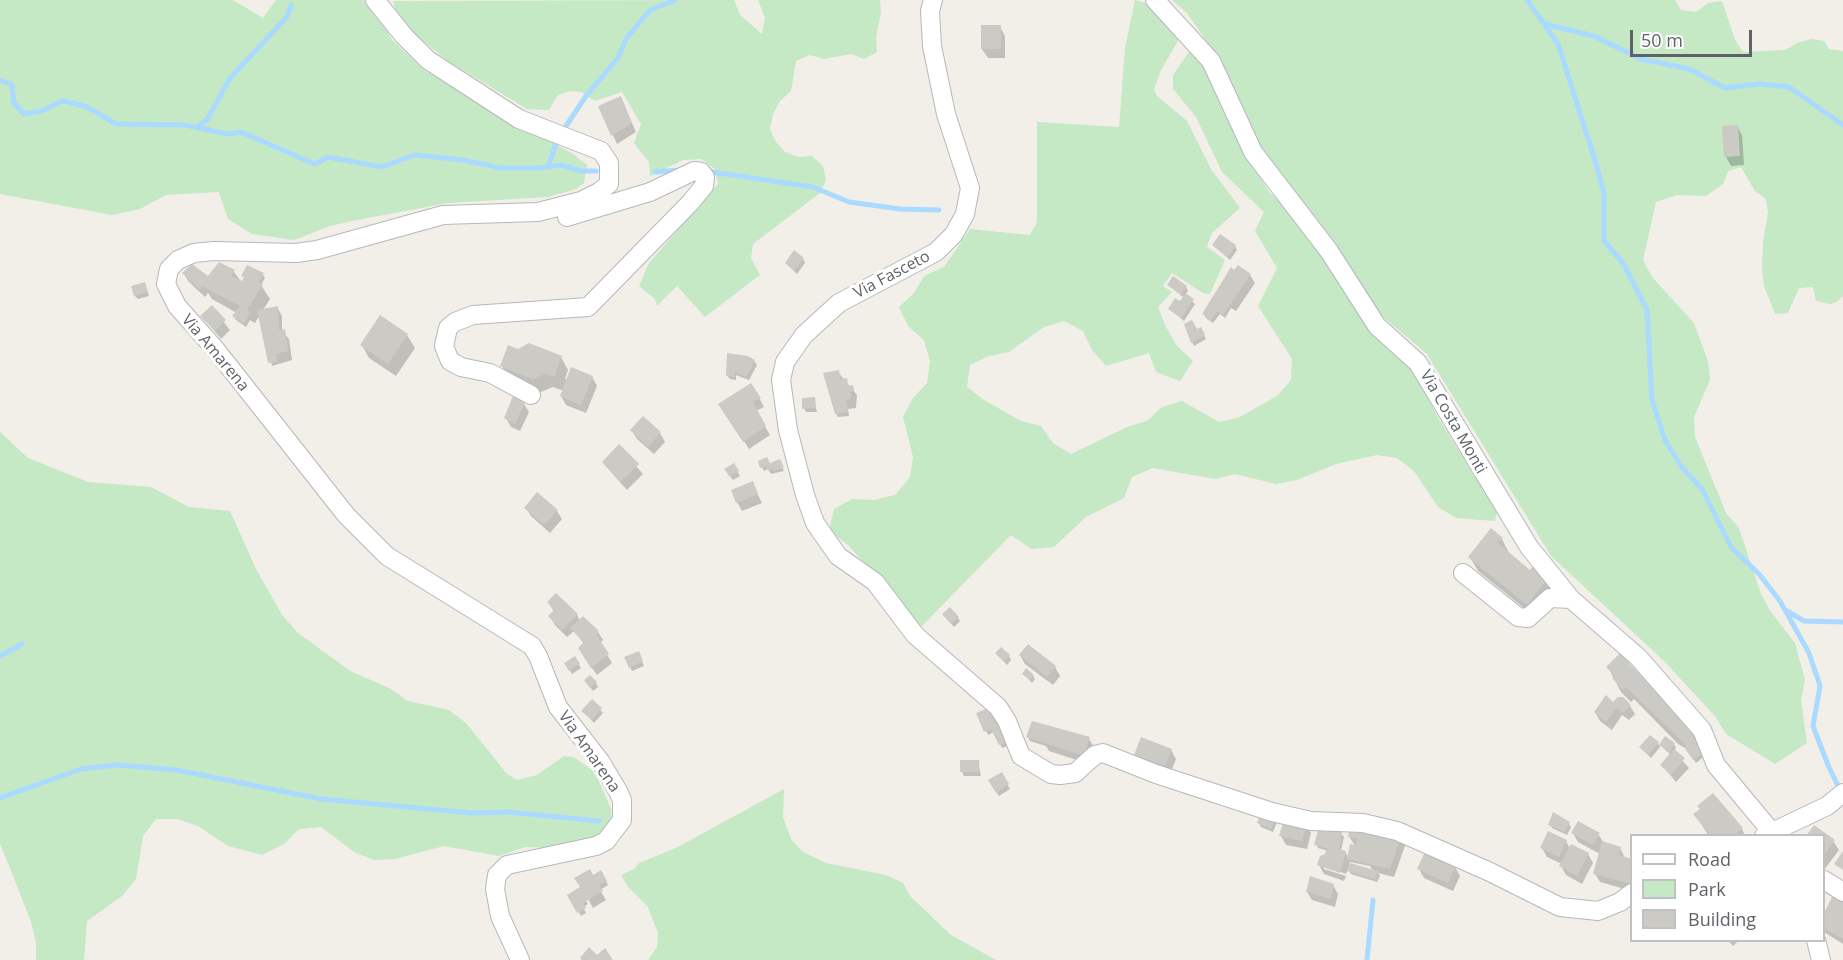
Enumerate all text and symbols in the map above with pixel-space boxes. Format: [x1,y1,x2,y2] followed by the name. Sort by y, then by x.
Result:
[1633,18,1754,56] scale bar
[1641,28,1683,52] text: 50 m
[851,247,933,303] street label: Via Fasceto
[177,311,253,395] street label: Via Amarena
[1416,367,1490,477] street label: Via Costa Monti
[554,708,624,796] street label: Via Amarena
[1630,834,1825,942] legend
[1688,847,1731,871] text: Road
[1688,877,1726,901] text: Park
[1688,907,1756,931] text: Building

